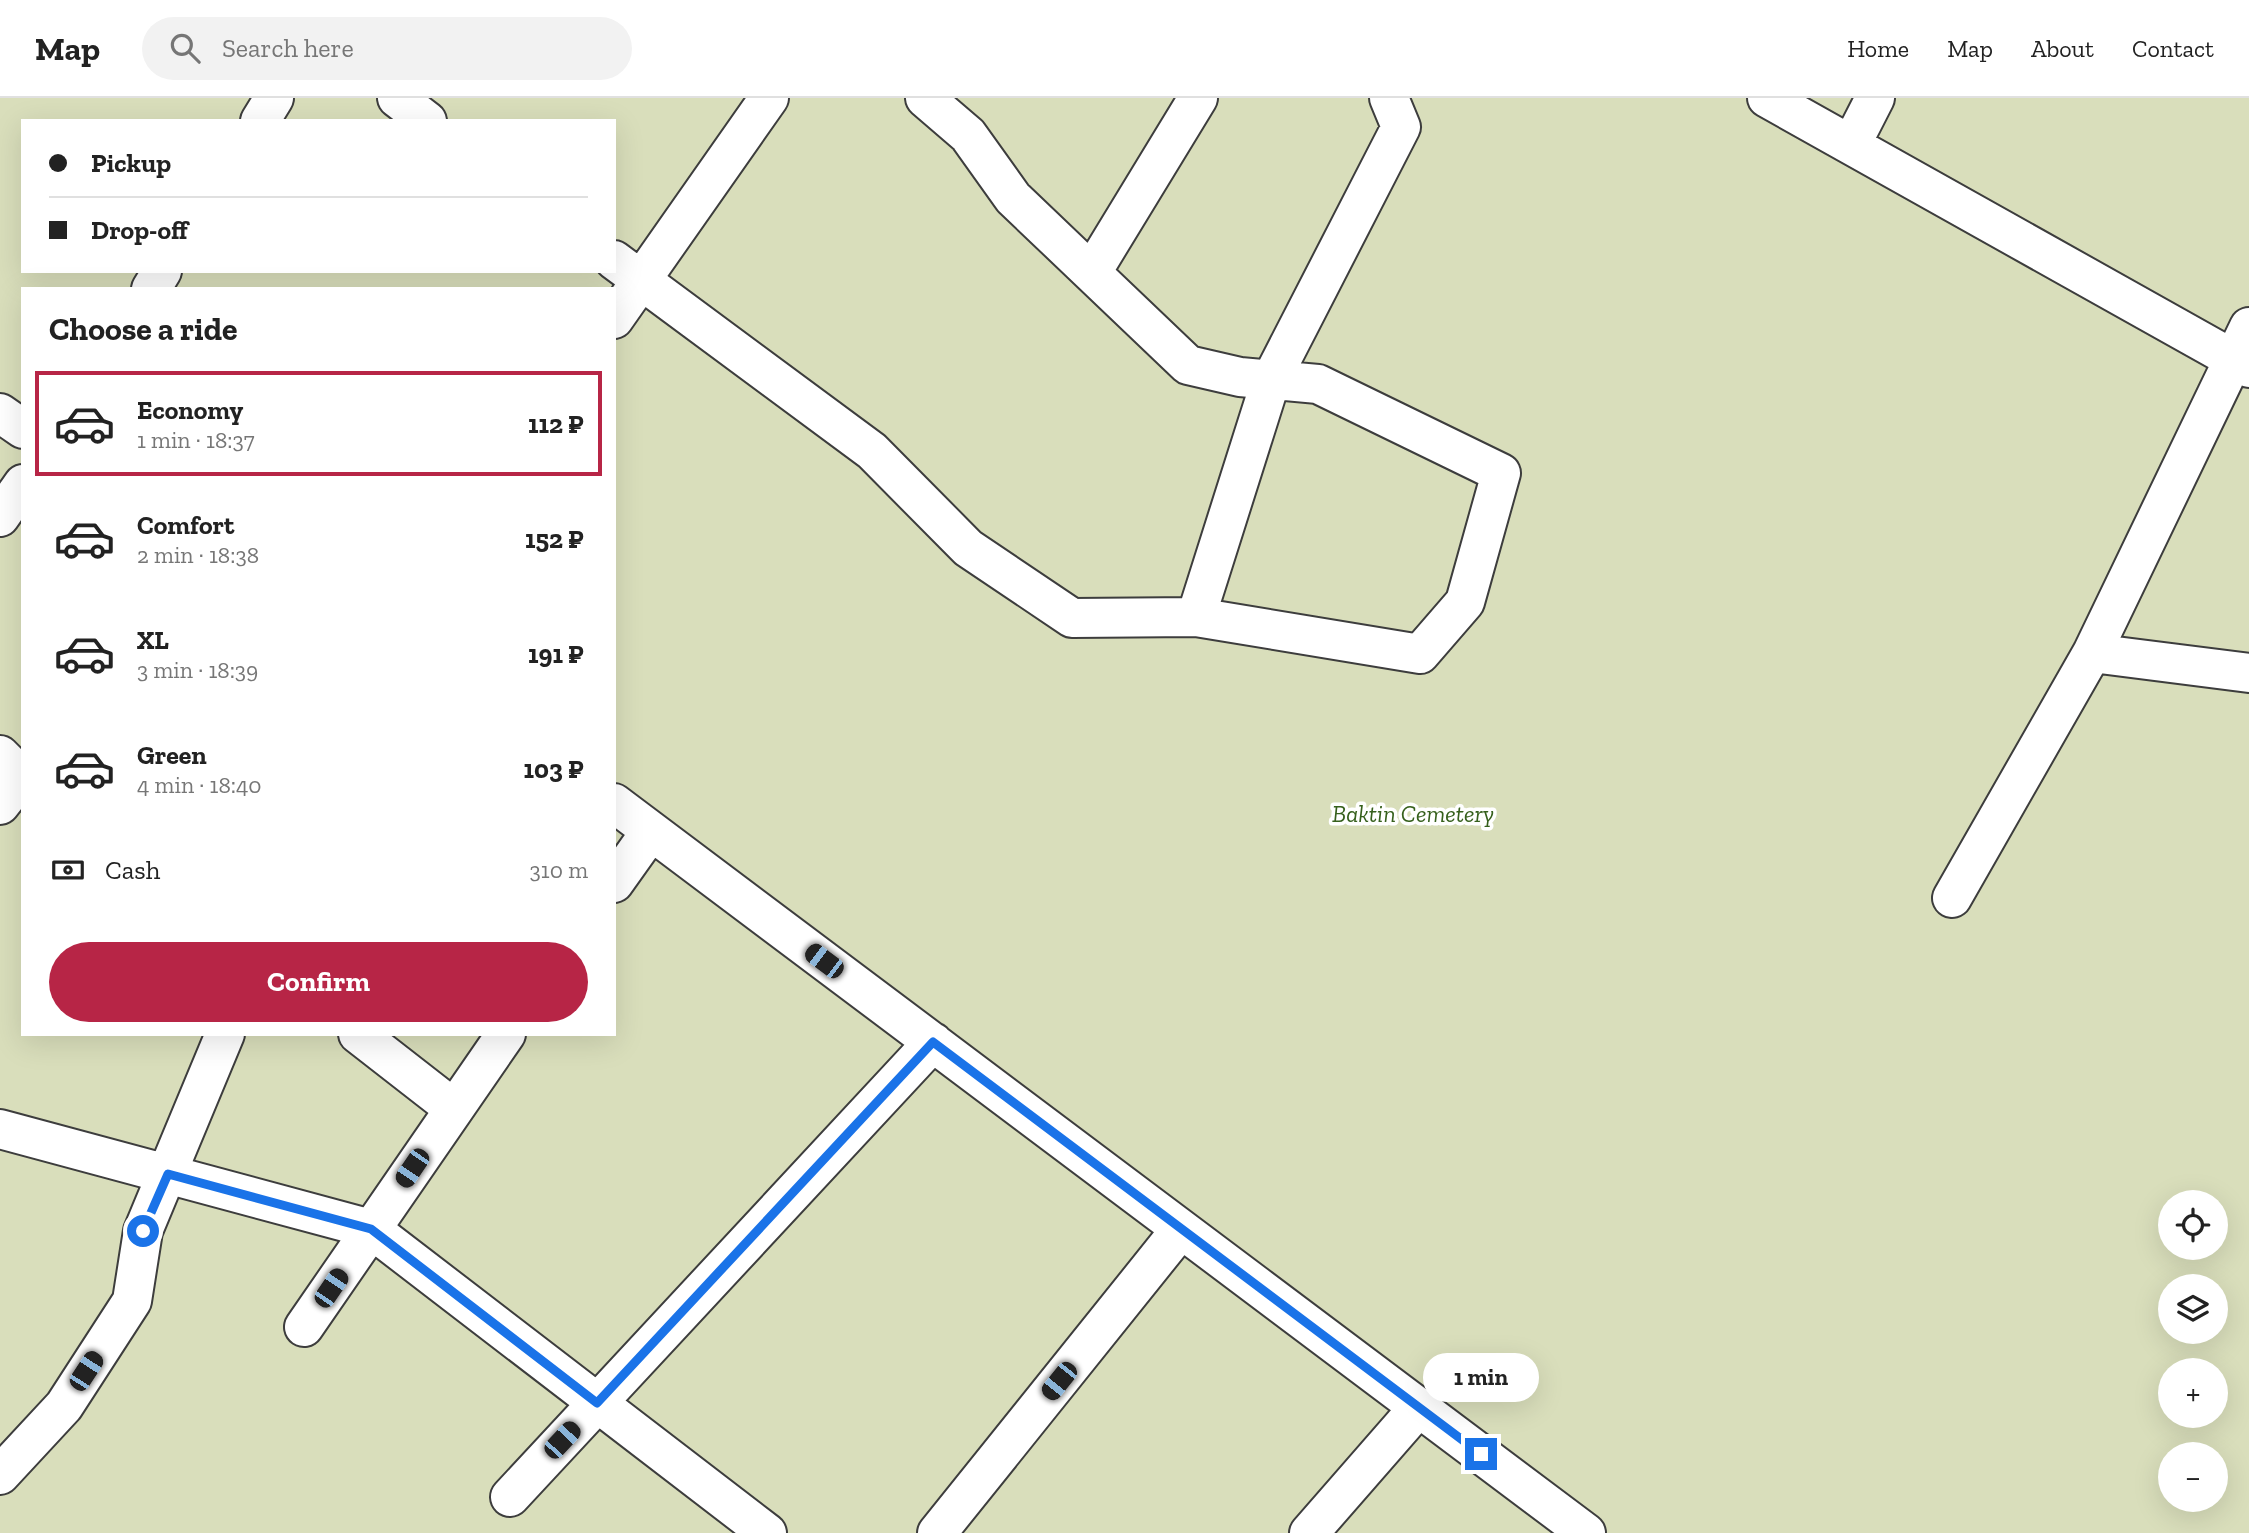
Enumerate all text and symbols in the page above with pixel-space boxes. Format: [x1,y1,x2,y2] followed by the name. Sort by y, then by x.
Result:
[142,17,632,80] search box
[35,29,100,68] text: Map
[166,29,204,67] icon: search
[222,32,354,64] text: Search here
[1847,34,1909,63] text: Home
[1947,34,1993,63] text: Map
[2031,34,2094,63] text: About
[2132,34,2214,63] text: Contact
[91,147,171,179] text: Pickup
[91,214,188,246] text: Drop-off
[49,310,237,348] text: Choose a ride
[53,392,116,455] icon: car
[137,394,243,426] text: Economy
[528,408,584,440] text: 112 ₽
[137,426,254,454] text: 1 min · 18:37
[53,507,116,570] icon: car
[137,509,234,541] text: Comfort
[525,523,584,555] text: 152 ₽
[137,541,259,569] text: 2 min · 18:38
[53,622,116,685] icon: car
[137,624,169,656] text: XL
[528,638,584,670] text: 191 ₽
[137,656,258,684] text: 3 min · 18:39
[53,737,116,800] icon: car
[137,739,207,771] text: Green
[524,753,584,785] text: 103 ₽
[137,771,262,799] text: 4 min · 18:40
[1332,799,1494,828] park label: Baktin Cemetery
[49,851,87,889] icon: cash
[105,854,160,886] text: Cash
[530,856,588,884] text: 310 m
[801,940,848,982] car
[49,942,588,1022] button: Confirm
[392,1145,433,1191] car
[2158,1190,2228,1512] map controls
[2158,1190,2228,1260] button: locate
[127,1215,159,1247] route start
[311,1265,352,1311] car
[2158,1274,2228,1344] button: layers
[66,1348,107,1394] car
[1423,1352,1539,1402] callout: 1 min
[1038,1358,1081,1404] car
[2158,1358,2228,1428] button: +
[1454,1363,1508,1391] text: 1 min
[540,1417,585,1463] car
[1465,1438,1497,1470] route end
[2158,1442,2228,1512] button: −

